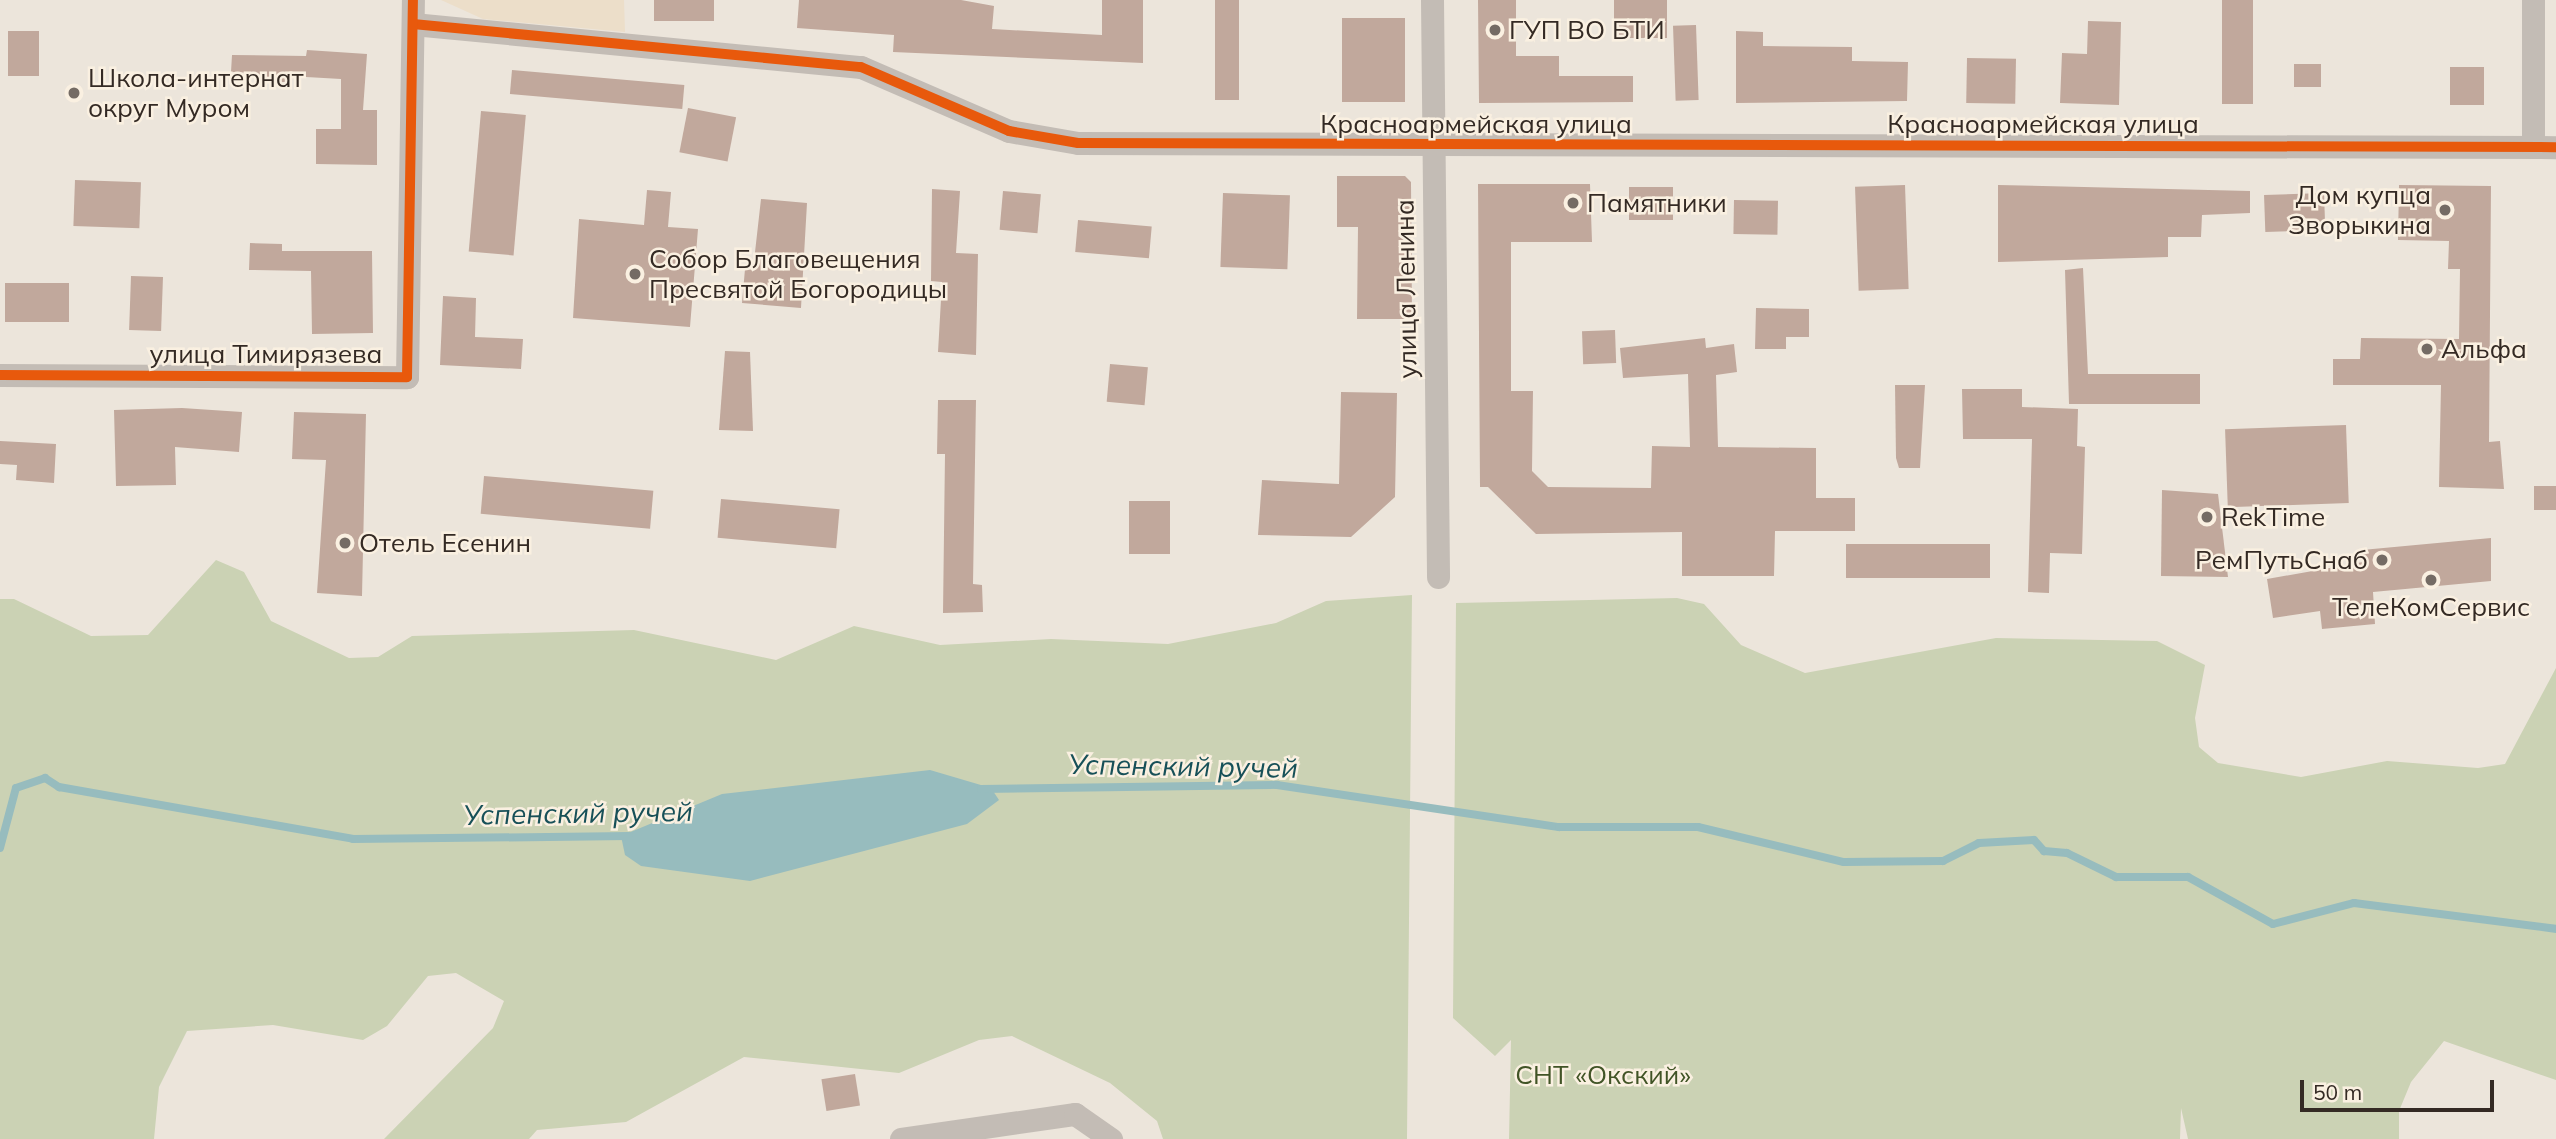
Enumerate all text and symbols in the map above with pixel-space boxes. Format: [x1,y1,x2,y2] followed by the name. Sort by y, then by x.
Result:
[1509,14,1665,46] place label: ГУП ВО БТИ
[1487,22,1503,38] marker: ГУП ВО БТИ
[88,62,304,124] place label: Школа-интернат округ Муром
[66,85,82,101] marker: Школа-интернат округ Муром
[1320,108,1632,140] street label: Красноармейская улица
[1887,108,2199,140] street label: Красноармейская улица
[2288,179,2431,241] place label: Дом купца Зворыкина
[1587,187,1727,219] place label: Памятники
[1565,195,1581,211] marker: Памятники
[1389,199,1423,379] street label: улица Ленина
[2437,202,2453,218] marker: Дом купца Зворыкина
[649,243,947,304] place label: Собор Благовещения Пресвятой Богородицы
[627,266,643,282] marker: Собор Благовещения Пресвятой Богородицы
[2441,333,2527,365] place label: Альфа
[150,338,382,370] street label: улица Тимирязева
[2419,341,2435,357] marker: Альфа
[2221,501,2325,533] place label: RekTime
[2199,509,2215,525] marker: RekTime
[359,527,531,559] place label: Отель Есенин
[337,535,353,551] marker: Отель Есенин
[2195,544,2368,576] place label: РемПутьСнаб
[2374,552,2390,568] marker: РемПутьСнаб
[2423,572,2439,588] marker: ТелеКомСервис
[2332,591,2530,623] place label: ТелеКомСервис
[1068,747,1298,785] water label: Успенский ручей
[463,794,693,832] water label: Успенский ручей
[1515,1059,1691,1091] park label: СНТ «Окский»
[2304,1066,2498,1110] scale bar
[2313,1079,2362,1105] text: 50 m

